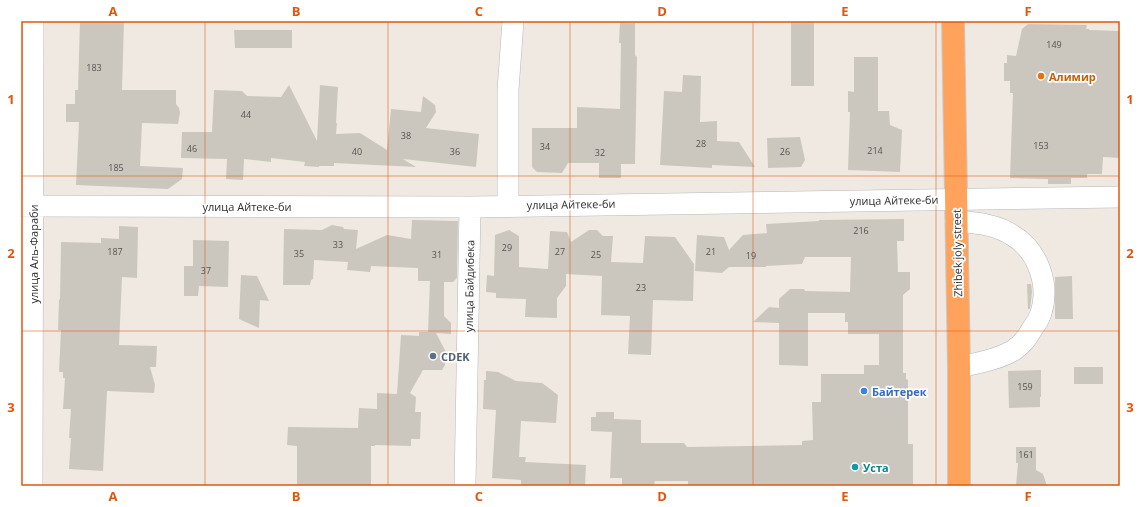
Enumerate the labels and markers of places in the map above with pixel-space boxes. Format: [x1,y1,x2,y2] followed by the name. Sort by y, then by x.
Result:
[1049,69,1096,84] place label: Алимир
[1036,71,1046,81] marker: Алимир
[441,349,470,364] place label: CDEK
[428,351,438,361] marker: CDEK
[872,384,927,399] place label: Байтерек
[859,386,869,396] marker: Байтерек
[863,460,889,475] place label: Уста
[850,462,860,472] marker: Уста

